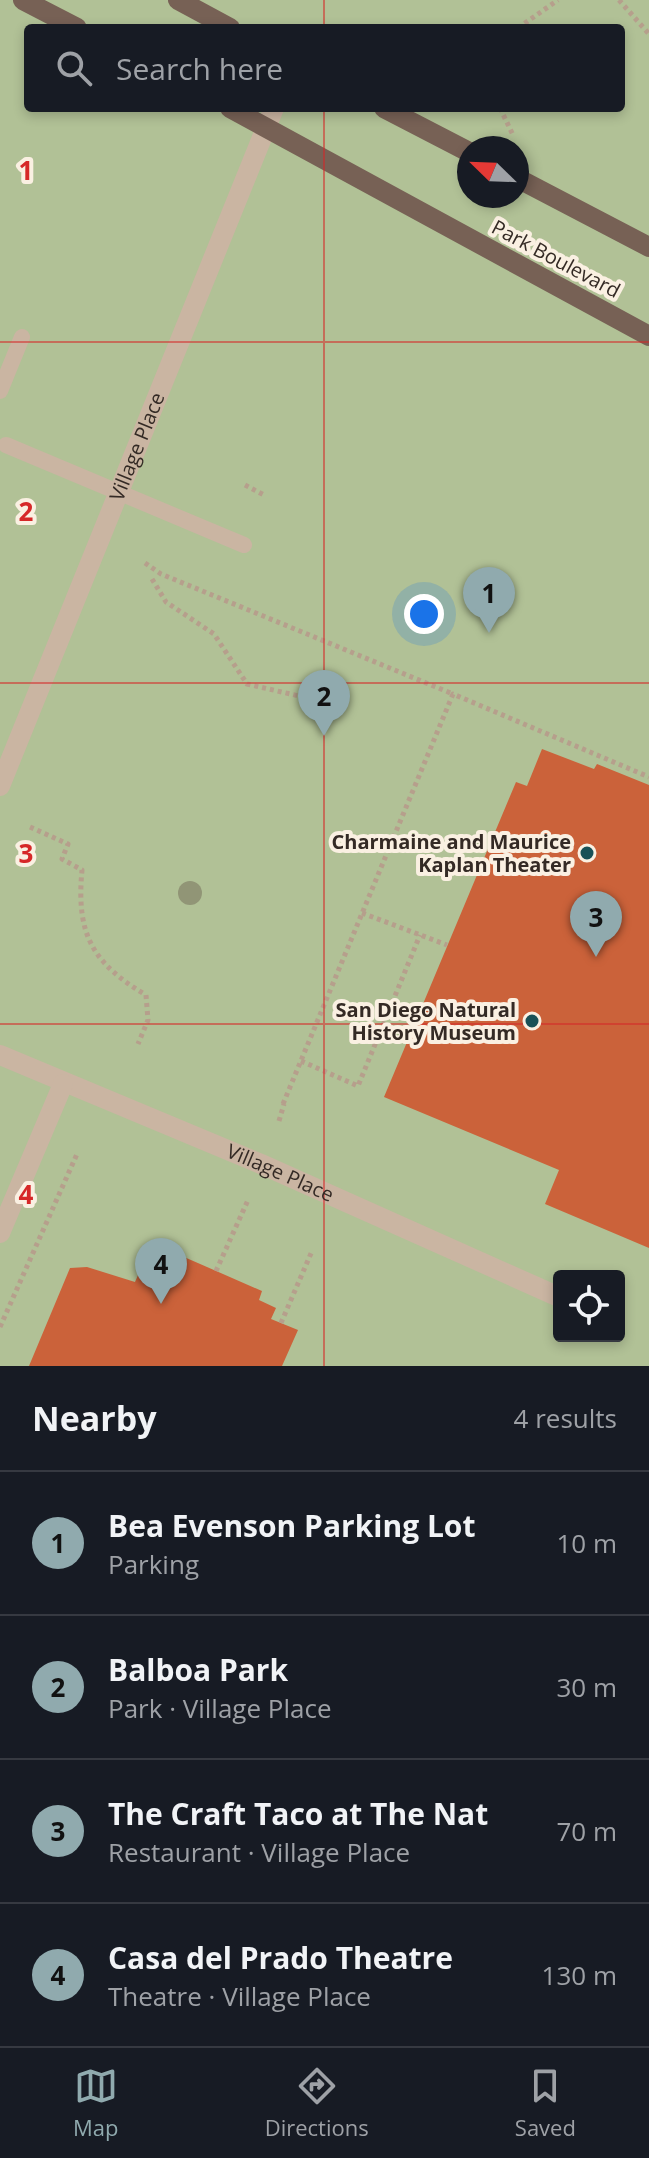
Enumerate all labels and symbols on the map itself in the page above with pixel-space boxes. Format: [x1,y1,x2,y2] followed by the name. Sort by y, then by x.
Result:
[457,136,529,208] north arrow
[19,152,33,188] text: 1
[487,213,625,304] street label: Park Boulevard
[103,388,171,505] street label: Village Place
[19,493,34,529] text: 2
[463,567,515,633] pin: 1
[404,594,444,634] your location
[298,670,350,736] pin: 2
[332,828,571,878] place label: Charmaine and Maurice Kaplan Theater
[19,835,33,871] text: 3
[578,844,596,862] marker: Charmaine and Maurice Kaplan Theater
[570,891,622,957] pin: 3
[336,996,516,1046] place label: San Diego Natural History Museum
[523,1012,541,1030] marker: San Diego Natural History Museum
[223,1137,338,1208] street label: Village Place
[19,1176,34,1212] text: 4
[135,1238,187,1304] pin: 4

